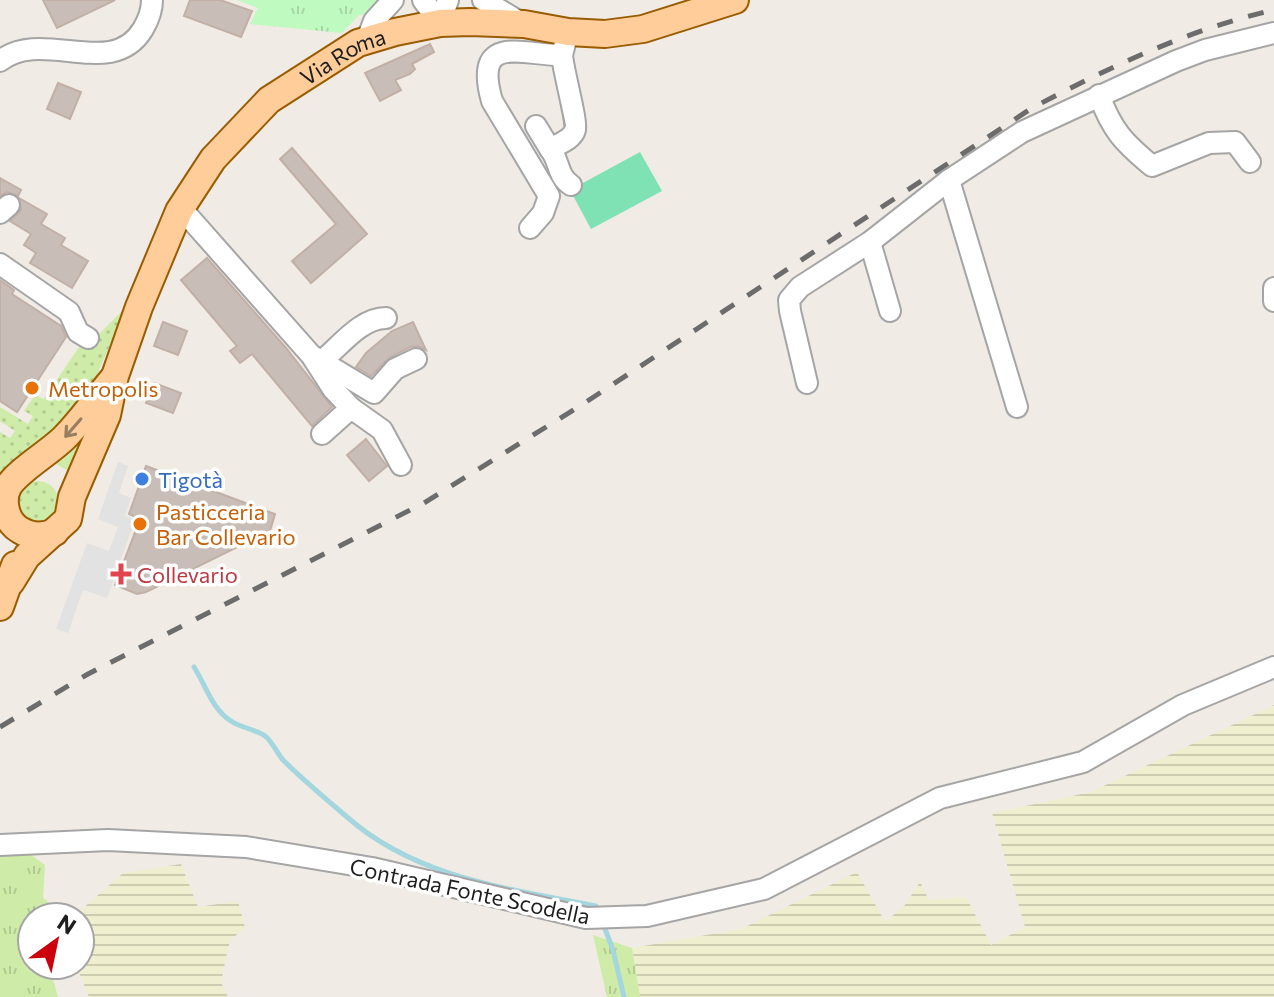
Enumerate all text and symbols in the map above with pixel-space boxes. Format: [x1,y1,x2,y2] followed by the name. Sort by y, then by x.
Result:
[295,22,389,90] street label: Via Roma
[48,375,158,402] place label: Metropolis
[23,379,41,397] marker: Metropolis
[64,417,82,438] one-way arrow
[158,466,223,493] place label: Tigotà
[133,470,151,488] marker: Tigotà
[156,498,296,550] place label: Pasticceria Bar Collevario
[131,515,149,533] marker: Pasticceria Bar Collevario
[137,561,238,588] place label: Collevario
[112,565,130,583] marker: Collevario
[347,852,593,930] street label: Contrada Fonte Scodella
[16,901,96,981] north arrow
[53,908,81,940] text: N

